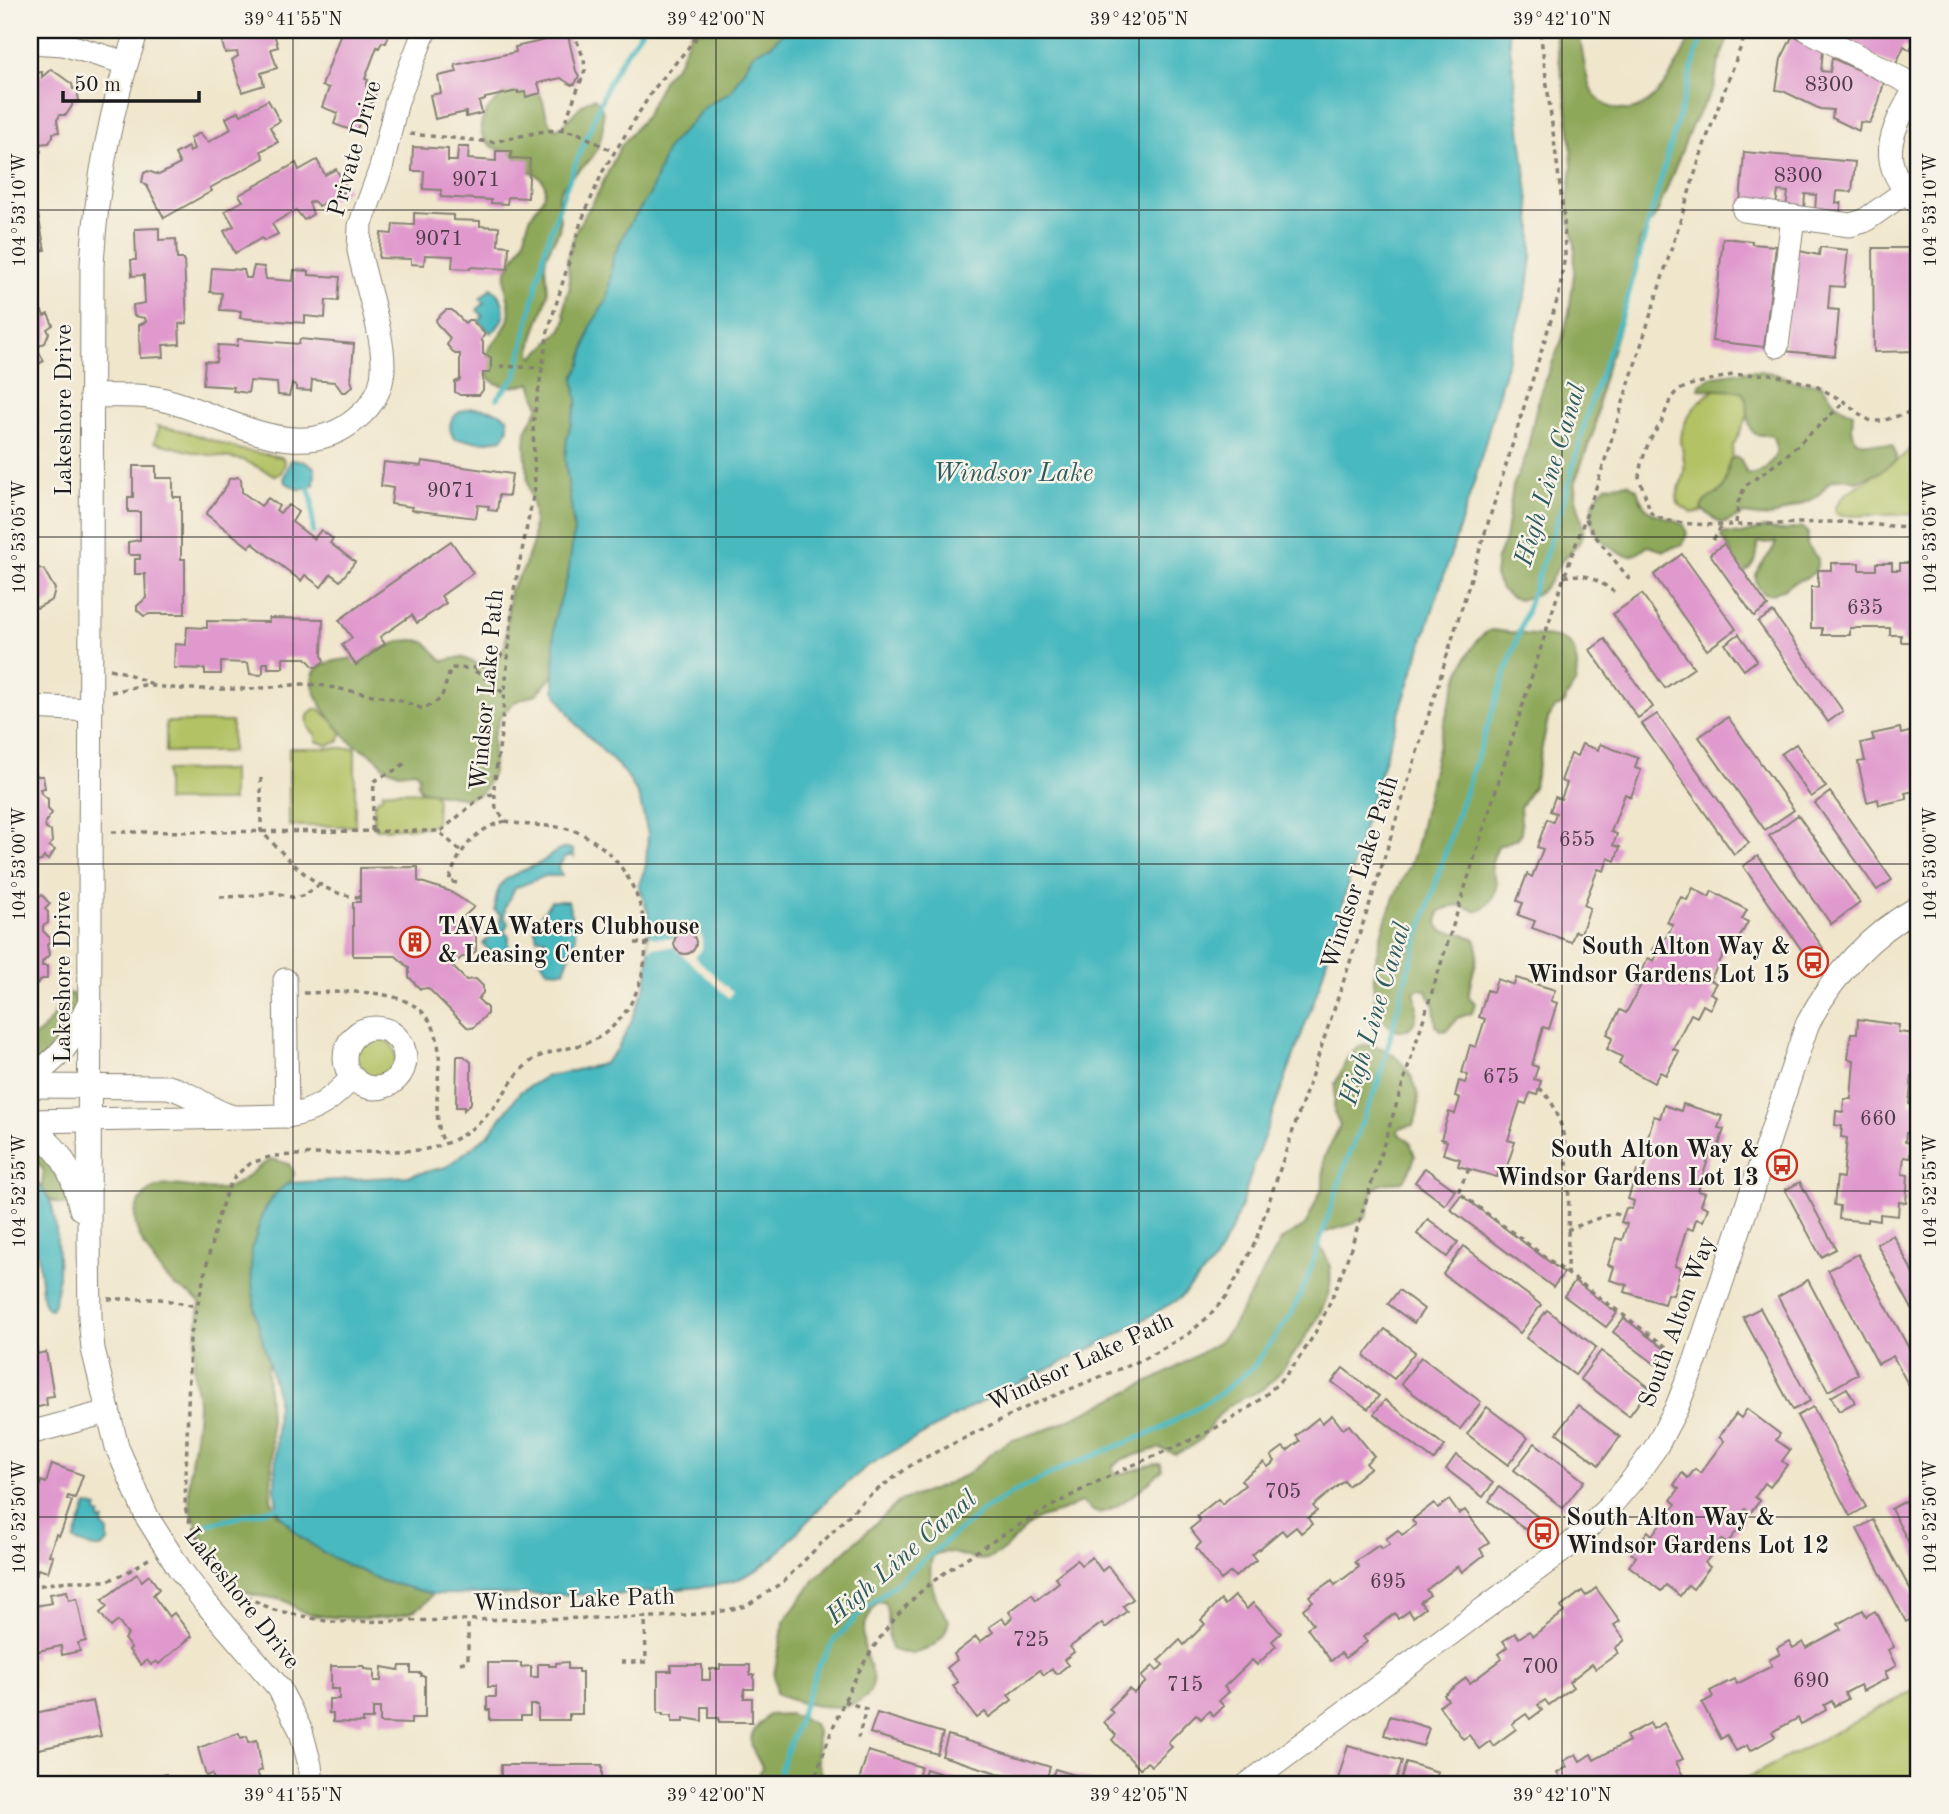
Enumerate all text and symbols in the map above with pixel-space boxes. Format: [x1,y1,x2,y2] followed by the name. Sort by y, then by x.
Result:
[244,11,342,29] text: 39°41'55"N
[667,11,765,29] text: 39°42'00"N
[1090,11,1188,29] text: 39°42'05"N
[1513,11,1611,29] text: 39°42'10"N
[63,60,200,104] scale bar
[74,75,121,96] text: 50 m
[1805,75,1853,96] house number: 8300
[325,78,387,220] street label: Private Drive
[11,153,29,267] text: 104°53'10"W
[1922,153,1940,267] text: 104°53'10"W
[1774,166,1822,187] house number: 8300
[452,170,500,191] house number: 9071
[415,229,463,250] house number: 9071
[53,324,77,496] street label: Lakeshore Drive
[1511,380,1591,570] water label: High Line Canal
[933,461,1093,487] water label: Windsor Lake
[11,480,29,594] text: 104°53'05"W
[1922,480,1940,594] text: 104°53'05"W
[427,481,475,502] house number: 9071
[467,588,509,792] street label: Windsor Lake Path
[1847,598,1883,619] house number: 635
[1318,773,1404,973] street label: Windsor Lake Path
[11,807,29,921] text: 104°53'00"W
[1922,807,1940,921] text: 104°53'00"W
[1559,830,1595,851] house number: 655
[52,891,76,1063] street label: Lakeshore Drive
[438,916,700,968] place label: TAVA Waters Clubhouse & Leasing Center
[1336,919,1416,1109] water label: High Line Canal
[398,925,432,959] building icon: TAVA Waters Clubhouse & Leasing Center
[1527,936,1790,988] place label: South Alton Way & Windsor Gardens Lot 15
[1796,945,1830,979] bus stop icon: South Alton Way & Windsor Gardens Lot 15
[1483,1067,1519,1088] house number: 675
[1860,1109,1896,1130] house number: 660
[11,1134,29,1248] text: 104°52'55"W
[1922,1134,1940,1248] text: 104°52'55"W
[1496,1139,1759,1191] place label: South Alton Way & Windsor Gardens Lot 13
[1765,1148,1799,1182] bus stop icon: South Alton Way & Windsor Gardens Lot 13
[1636,1233,1720,1411] street label: South Alton Way
[984,1309,1178,1417] street label: Windsor Lake Path
[11,1460,29,1574] text: 104°52'50"W
[1922,1460,1940,1574] text: 104°52'50"W
[1265,1482,1301,1503] house number: 705
[821,1486,982,1631] water label: High Line Canal
[1566,1507,1829,1559] place label: South Alton Way & Windsor Gardens Lot 12
[1526,1516,1560,1550] bus stop icon: South Alton Way & Windsor Gardens Lot 12
[179,1524,303,1674] street label: Lakeshore Drive
[1370,1572,1406,1593] house number: 695
[473,1585,675,1617] street label: Windsor Lake Path
[1013,1630,1049,1651] house number: 725
[1522,1657,1558,1678] house number: 700
[1793,1671,1829,1692] house number: 690
[1167,1675,1203,1696] house number: 715
[244,1787,342,1805] text: 39°41'55"N
[667,1787,765,1805] text: 39°42'00"N
[1090,1787,1188,1805] text: 39°42'05"N
[1513,1787,1611,1805] text: 39°42'10"N

